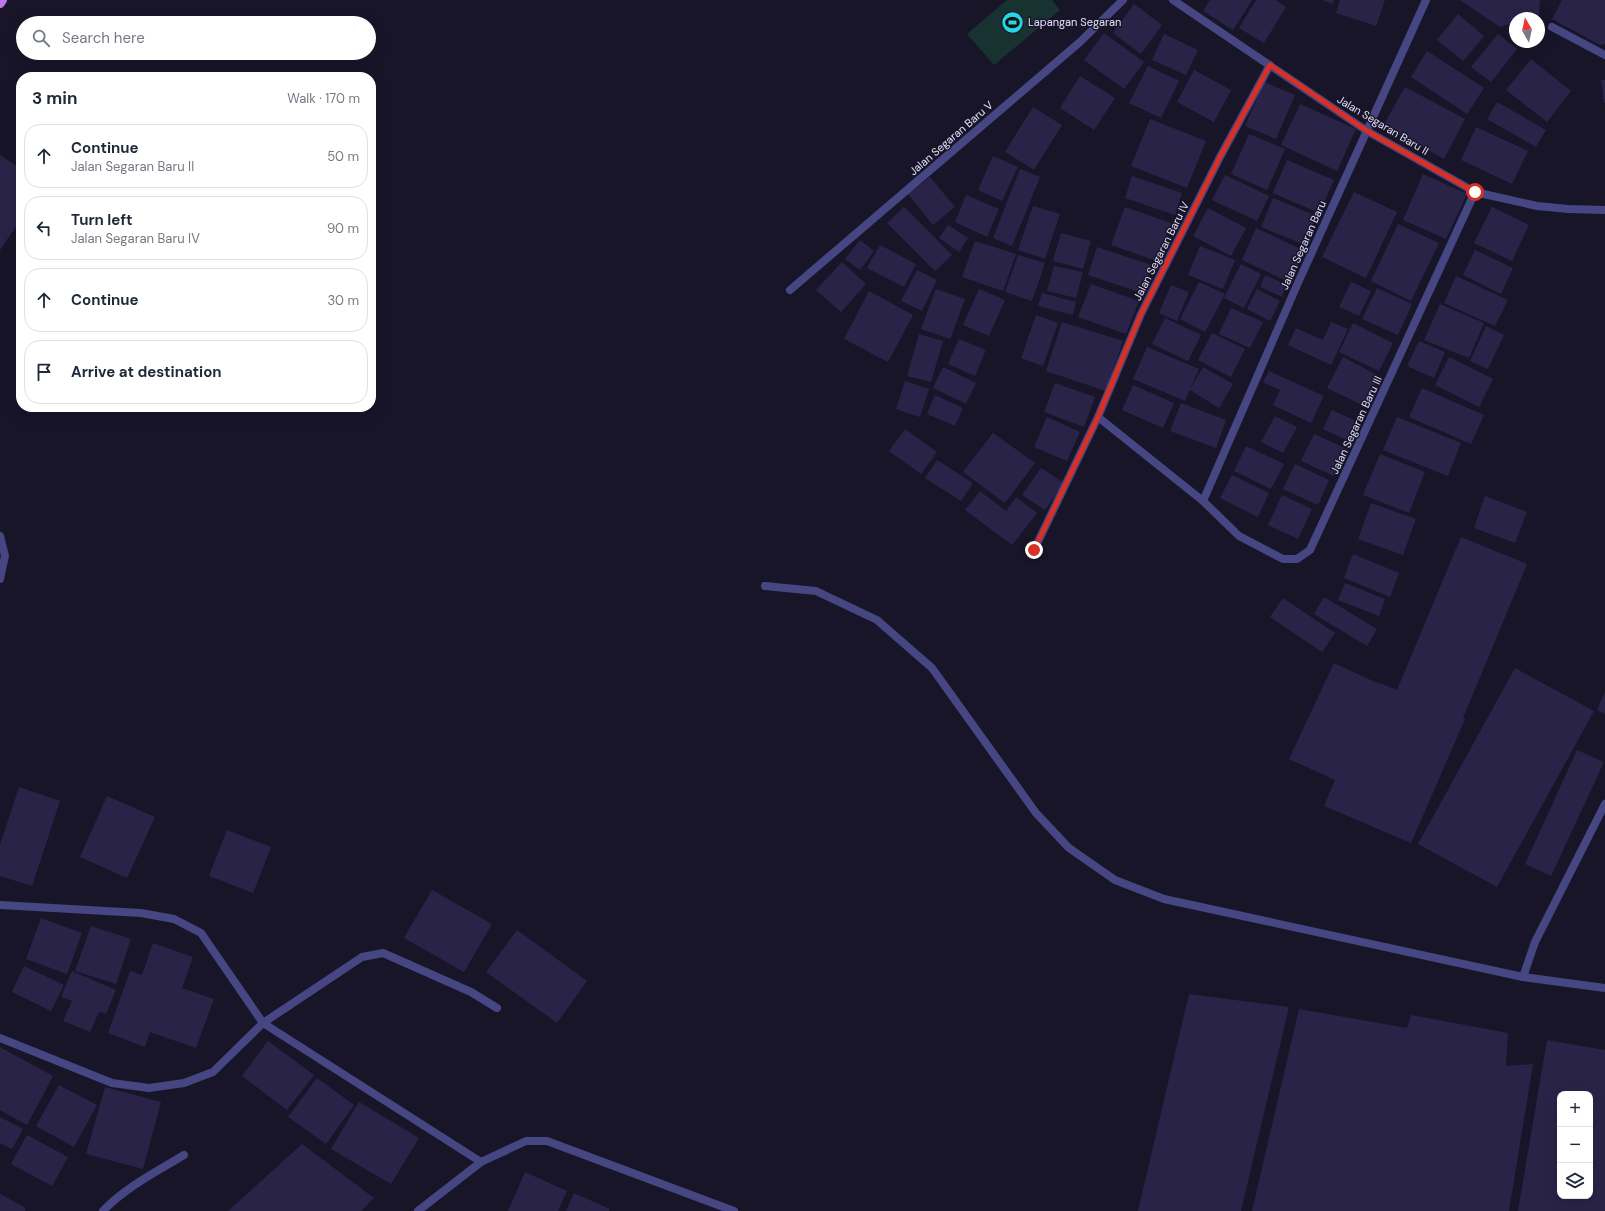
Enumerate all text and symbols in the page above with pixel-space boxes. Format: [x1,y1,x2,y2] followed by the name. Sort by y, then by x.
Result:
[1000,9,1026,35] sports icon: Lapangan Segaran
[1509,12,1545,48] north arrow
[1028,15,1121,29] place label: Lapangan Segaran
[16,16,376,60] search box
[30,27,52,49] icon: search
[62,28,145,48] text: Search here
[32,87,77,109] text: 3 min
[287,90,360,107] text: Walk · 170 m
[1335,92,1431,158] street label: Jalan Segaran Baru II
[906,97,996,178] street label: Jalan Segaran Baru V
[71,138,139,158] text: Continue
[33,145,55,167] icon: ahead
[327,148,359,165] text: 50 m
[71,158,194,175] text: Jalan Segaran Baru II
[1466,183,1484,201] route start
[1277,198,1329,292] street label: Jalan Segaran Baru
[1130,199,1192,303] street label: Jalan Segaran Baru IV
[71,210,132,230] text: Turn left
[33,217,55,239] icon: left
[327,220,359,237] text: 90 m
[71,230,200,247] text: Jalan Segaran Baru IV
[33,289,55,311] icon: ahead
[71,290,139,310] text: Continue
[327,292,359,309] text: 30 m
[33,361,55,383] icon: arrive
[71,362,222,382] text: Arrive at destination
[1327,374,1385,476] street label: Jalan Segaran Baru III
[1025,541,1043,559] route end
[1557,1091,1593,1199] map controls
[1557,1091,1593,1127] button: +
[1557,1127,1593,1163] button: −
[1557,1163,1593,1199] button: layers

